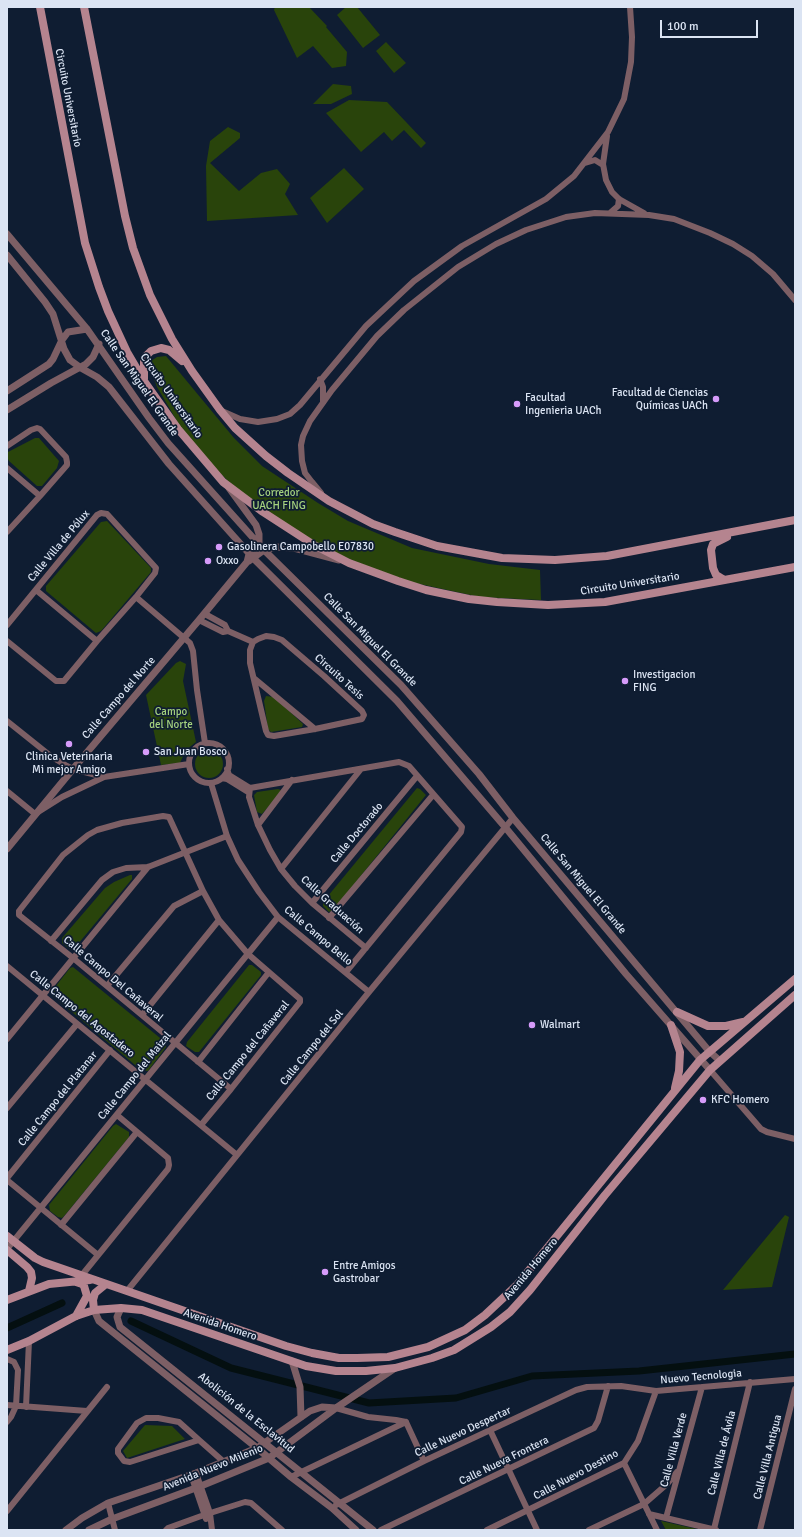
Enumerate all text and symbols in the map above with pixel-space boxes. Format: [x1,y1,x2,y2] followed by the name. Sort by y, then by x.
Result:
[662,12,760,38] scale bar
[667,19,699,34] text: 100 m
[52,48,84,148] street label: Circuito Universitario
[97,327,181,439] street label: Calle San Miguel El Grande
[137,351,205,441] street label: Circuito Universitario
[612,386,708,412] place label: Facultad de Ciencias Químicas UACh
[525,391,602,417] place label: Facultad Ingenieria UACh
[711,394,721,404] marker: Facultad de Ciencias Químicas UACh
[512,399,522,409] marker: Facultad Ingenieria UACh
[252,486,306,512] park label: Corredor UACH FING
[25,507,93,585] street label: Calle Villa de Pólux
[227,540,374,554] place label: Gasolinera Campobello E07830
[214,542,224,552] marker: Gasolinera Campobello E07830
[216,554,239,568] place label: Oxxo
[203,556,213,566] marker: Oxxo
[579,570,681,598] street label: Circuito Universitario
[320,590,420,690] street label: Calle San Miguel El Grande
[312,651,366,703] street label: Circuito Tesis
[80,654,158,742] street label: Calle Campo del Norte
[633,668,696,694] place label: Investigacion FING
[620,676,630,686] marker: Investigacion FING
[149,705,193,731] park label: Campo del Norte
[64,739,74,749] marker: Clinica Veterinaria Mi mejor Amigo
[154,745,227,759] place label: San Juan Bosco
[141,747,151,757] marker: San Juan Bosco
[25,750,113,776] place label: Clinica Veterinaria Mi mejor Amigo
[328,800,386,866] street label: Calle Doctorado
[537,831,629,937] street label: Calle San Miguel El Grande
[298,873,366,937] street label: Calle Graduación
[281,904,355,968] street label: Calle Campo Bello
[60,933,166,1025] street label: Calle Campo Del Cañaveral
[27,968,137,1060] street label: Calle Campo del Agostadero
[204,998,292,1104] street label: Calle Campo del Cañaveral
[278,1008,346,1088] street label: Calle Campo del Sol
[540,1018,580,1032] place label: Walmart
[527,1020,537,1030] marker: Walmart
[95,1029,175,1123] street label: Calle Campo del Maizal
[16,1049,100,1149] street label: Calle Campo del Platanar
[711,1093,769,1107] place label: KFC Homero
[698,1095,708,1105] marker: KFC Homero
[501,1235,561,1303] street label: Avenida Homero
[333,1259,396,1285] place label: Entre Amigos Gastrobar
[320,1267,330,1277] marker: Entre Amigos Gastrobar
[182,1306,258,1344] street label: Avenida Homero
[660,1367,742,1387] street label: Nuevo Tecnologia
[195,1370,297,1456] street label: Abolición de la Esclavitud
[413,1404,513,1460] street label: Calle Nuevo Despertar
[705,1409,739,1497] street label: Calle Villa de Ávila
[658,1411,690,1489] street label: Calle Villa Verde
[751,1413,785,1501] street label: Calle Villa Antigua
[457,1434,551,1488] street label: Calle Nueva Frontera
[161,1442,265,1494] street label: Avenida Nuevo Milenio
[531,1447,621,1503] street label: Calle Nuevo Destino

